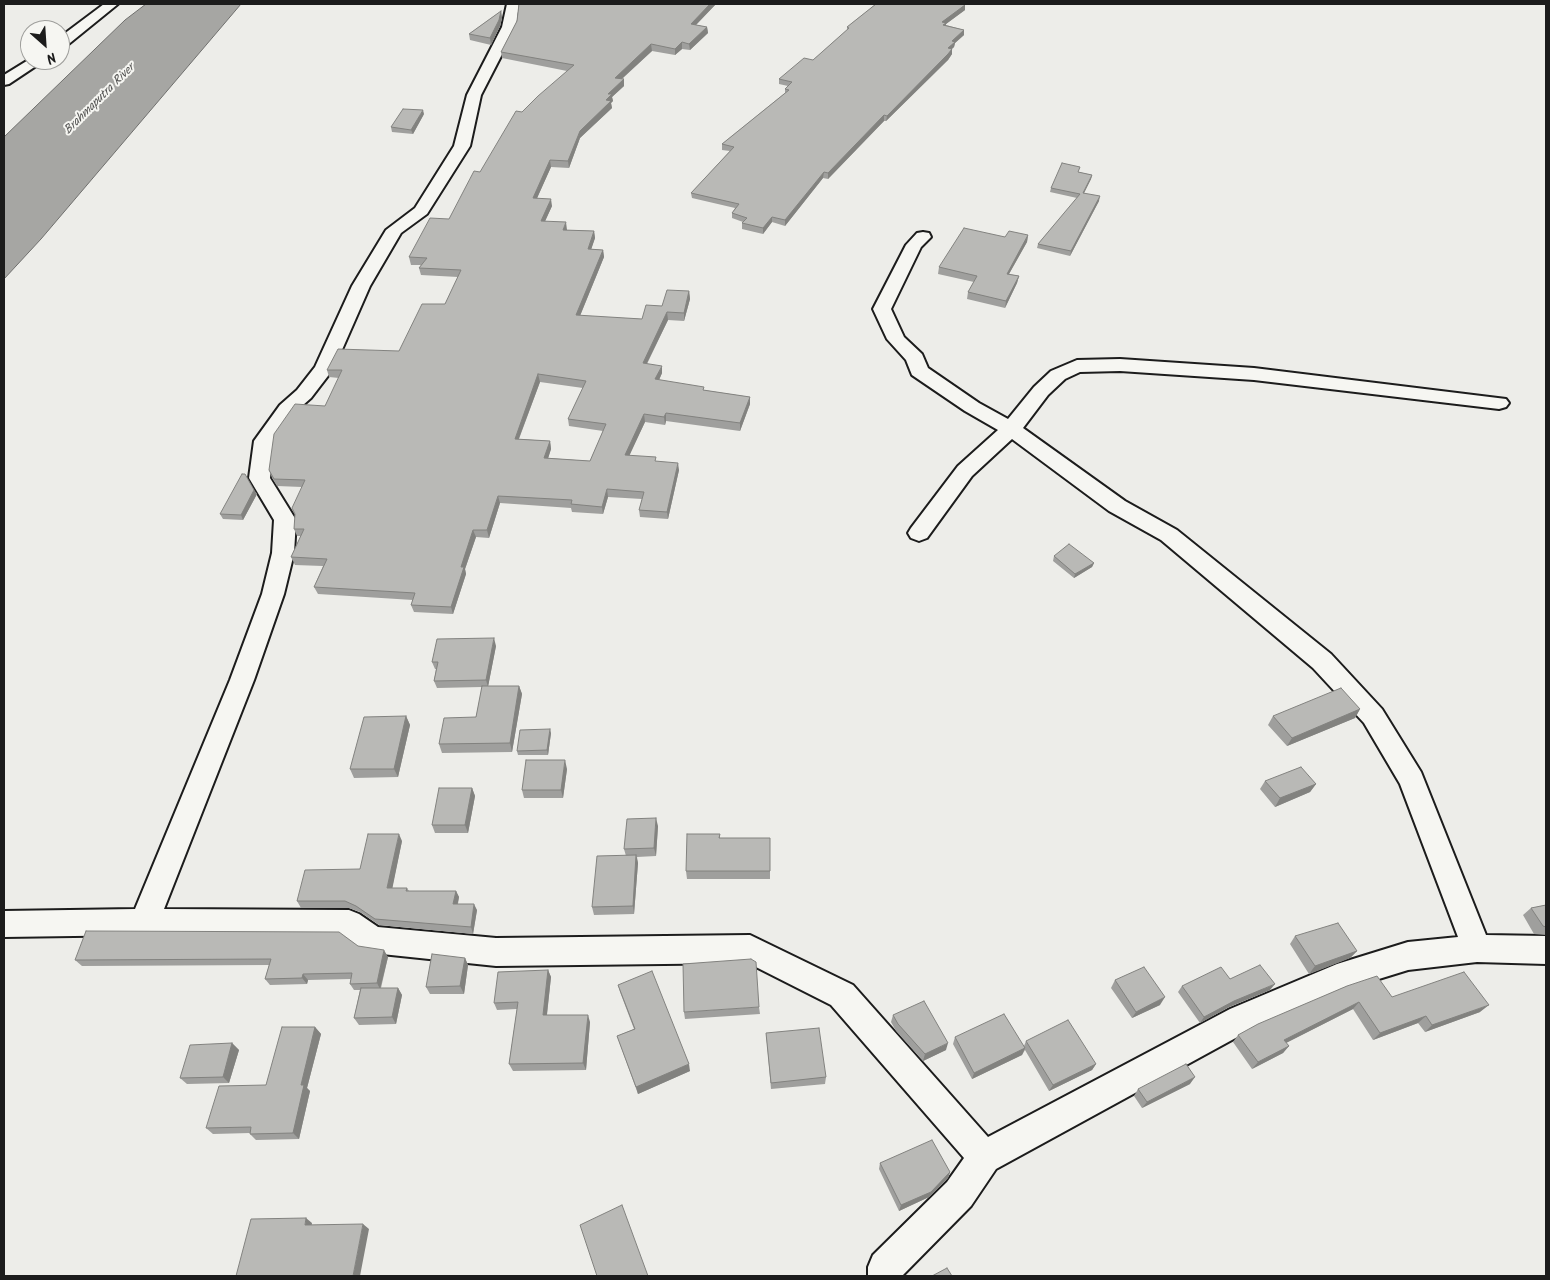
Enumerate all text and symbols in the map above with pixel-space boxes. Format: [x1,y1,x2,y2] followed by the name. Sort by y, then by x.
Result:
[20,20,70,70] north arrow
[42,46,60,69] text: N
[62,62,138,138] water label: Brahmaputra River

